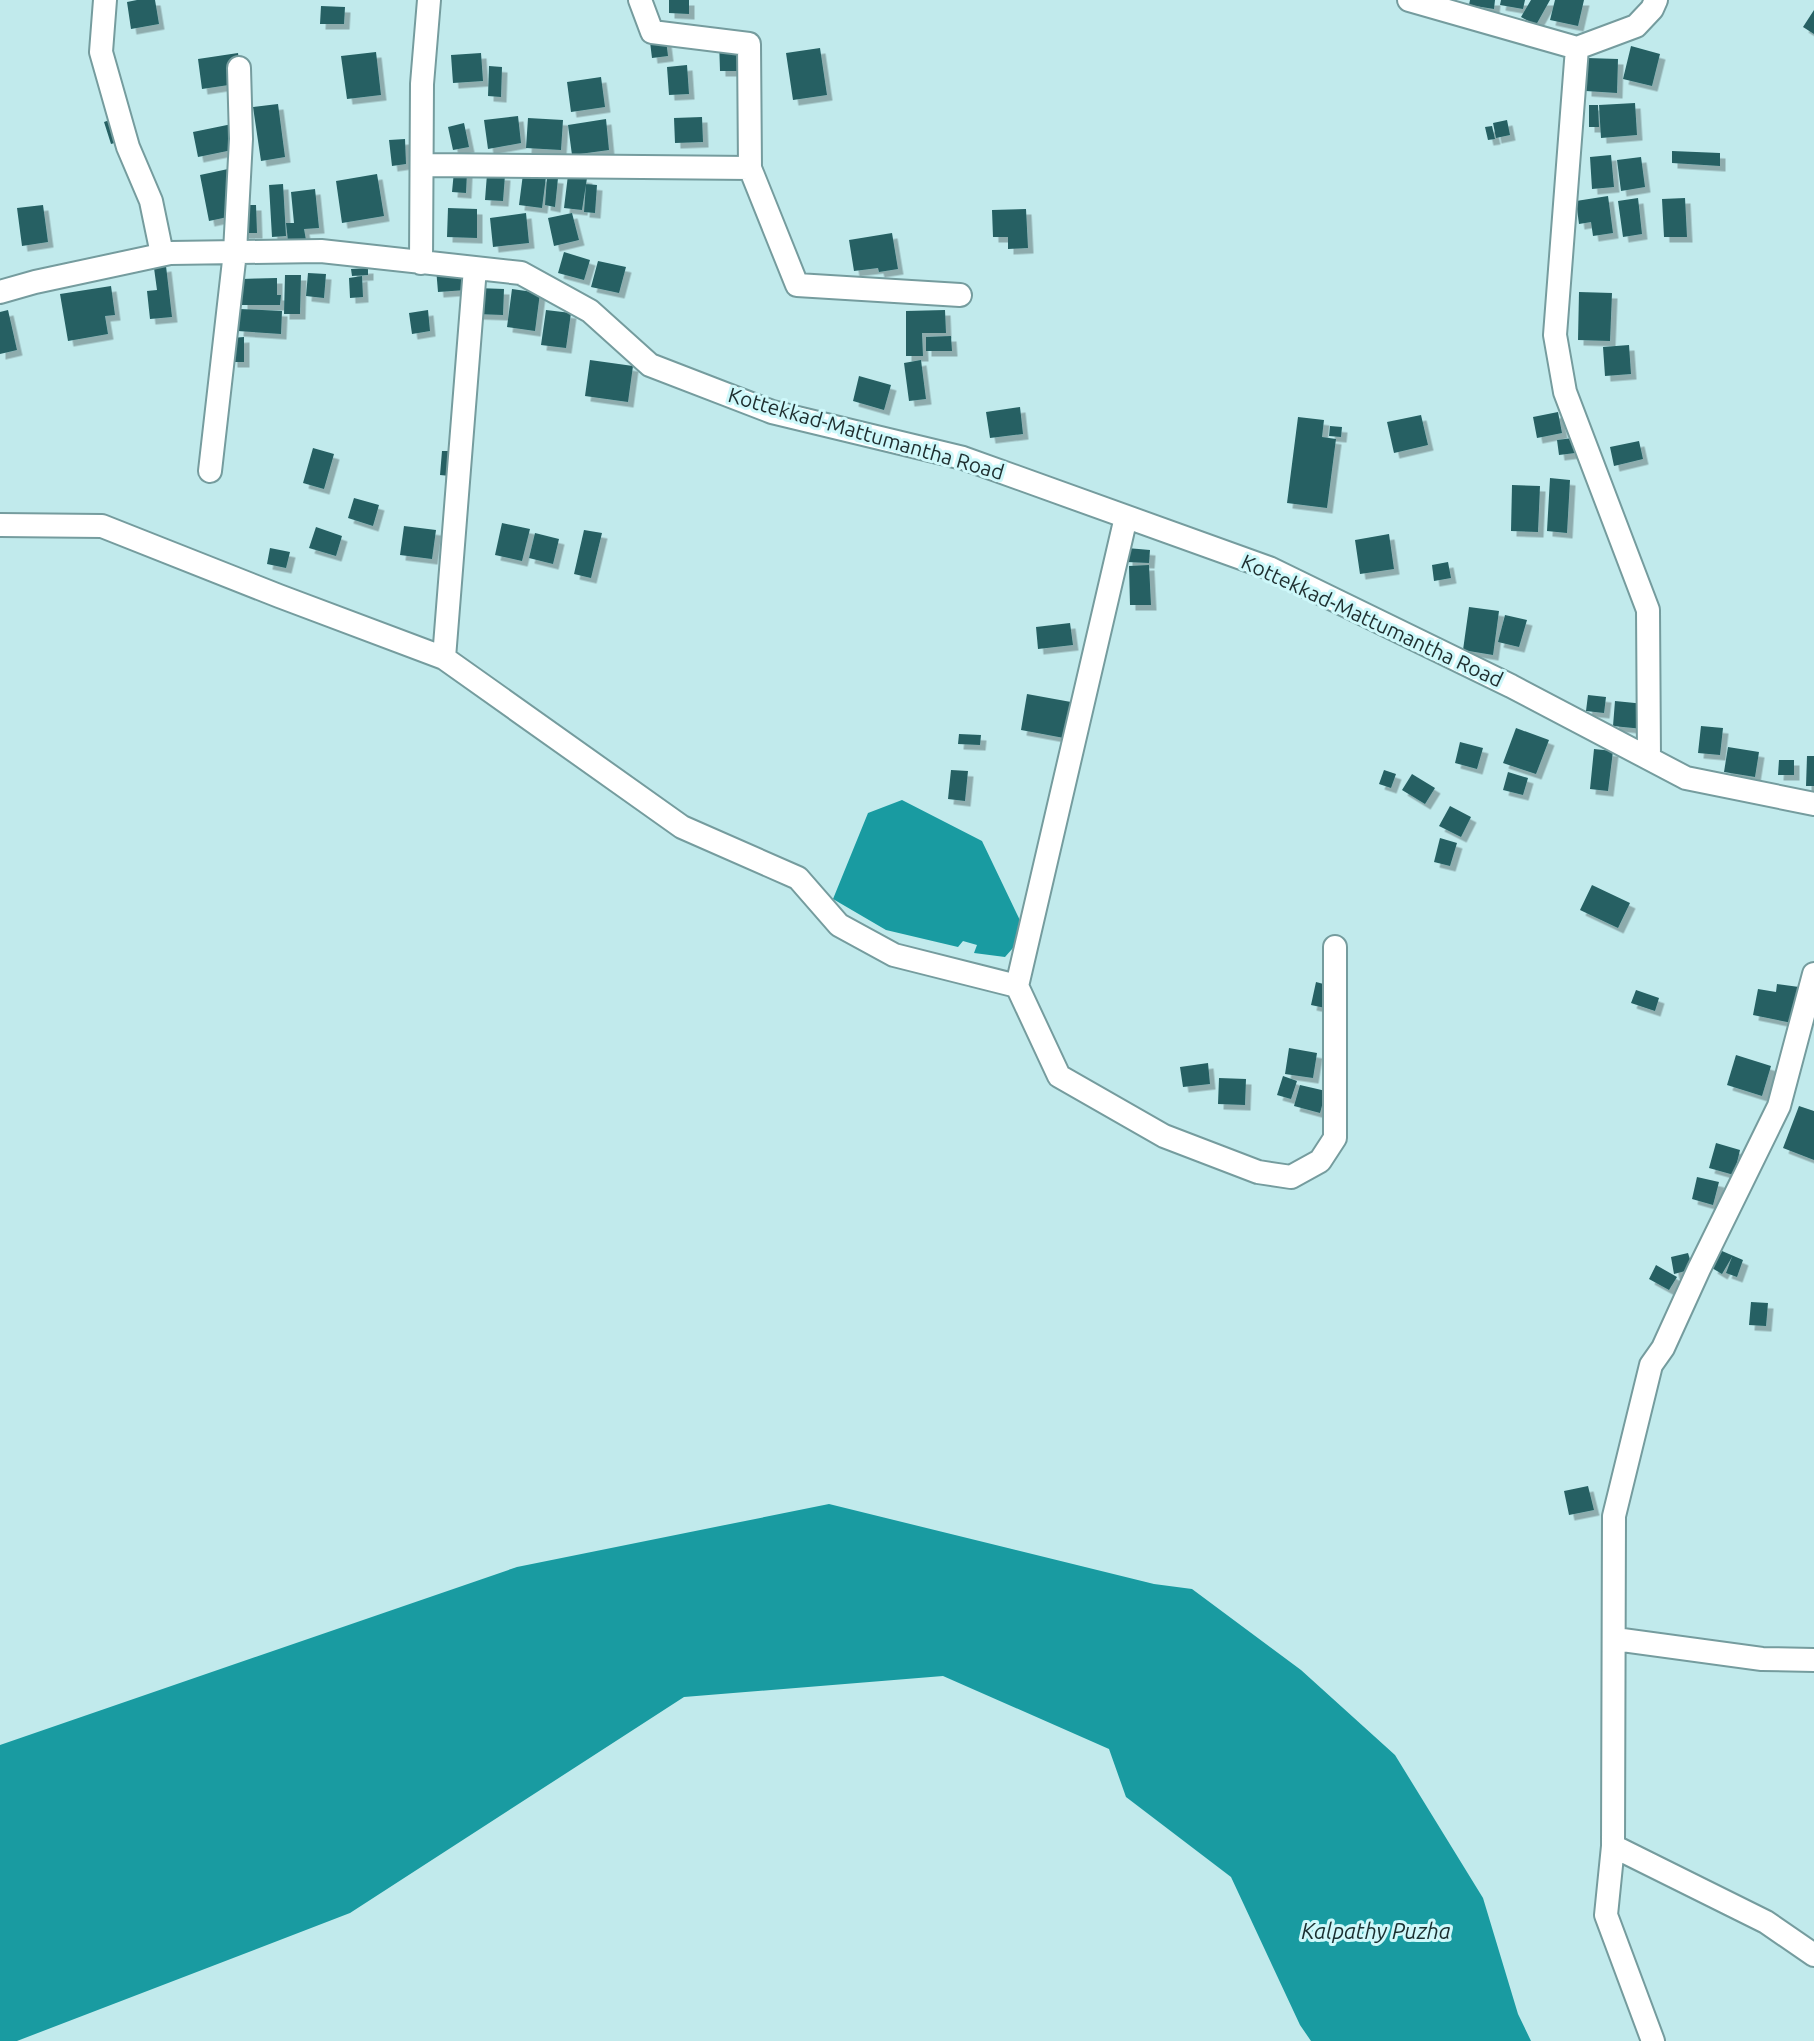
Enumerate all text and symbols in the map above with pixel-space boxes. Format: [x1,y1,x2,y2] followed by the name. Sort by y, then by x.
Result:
[726,382,1007,484] street label: Kottekkad-Mattumantha Road
[1238,549,1507,691] street label: Kottekkad-Mattumantha Road
[1301,1918,1451,1943] water label: Kalpathy Puzha

